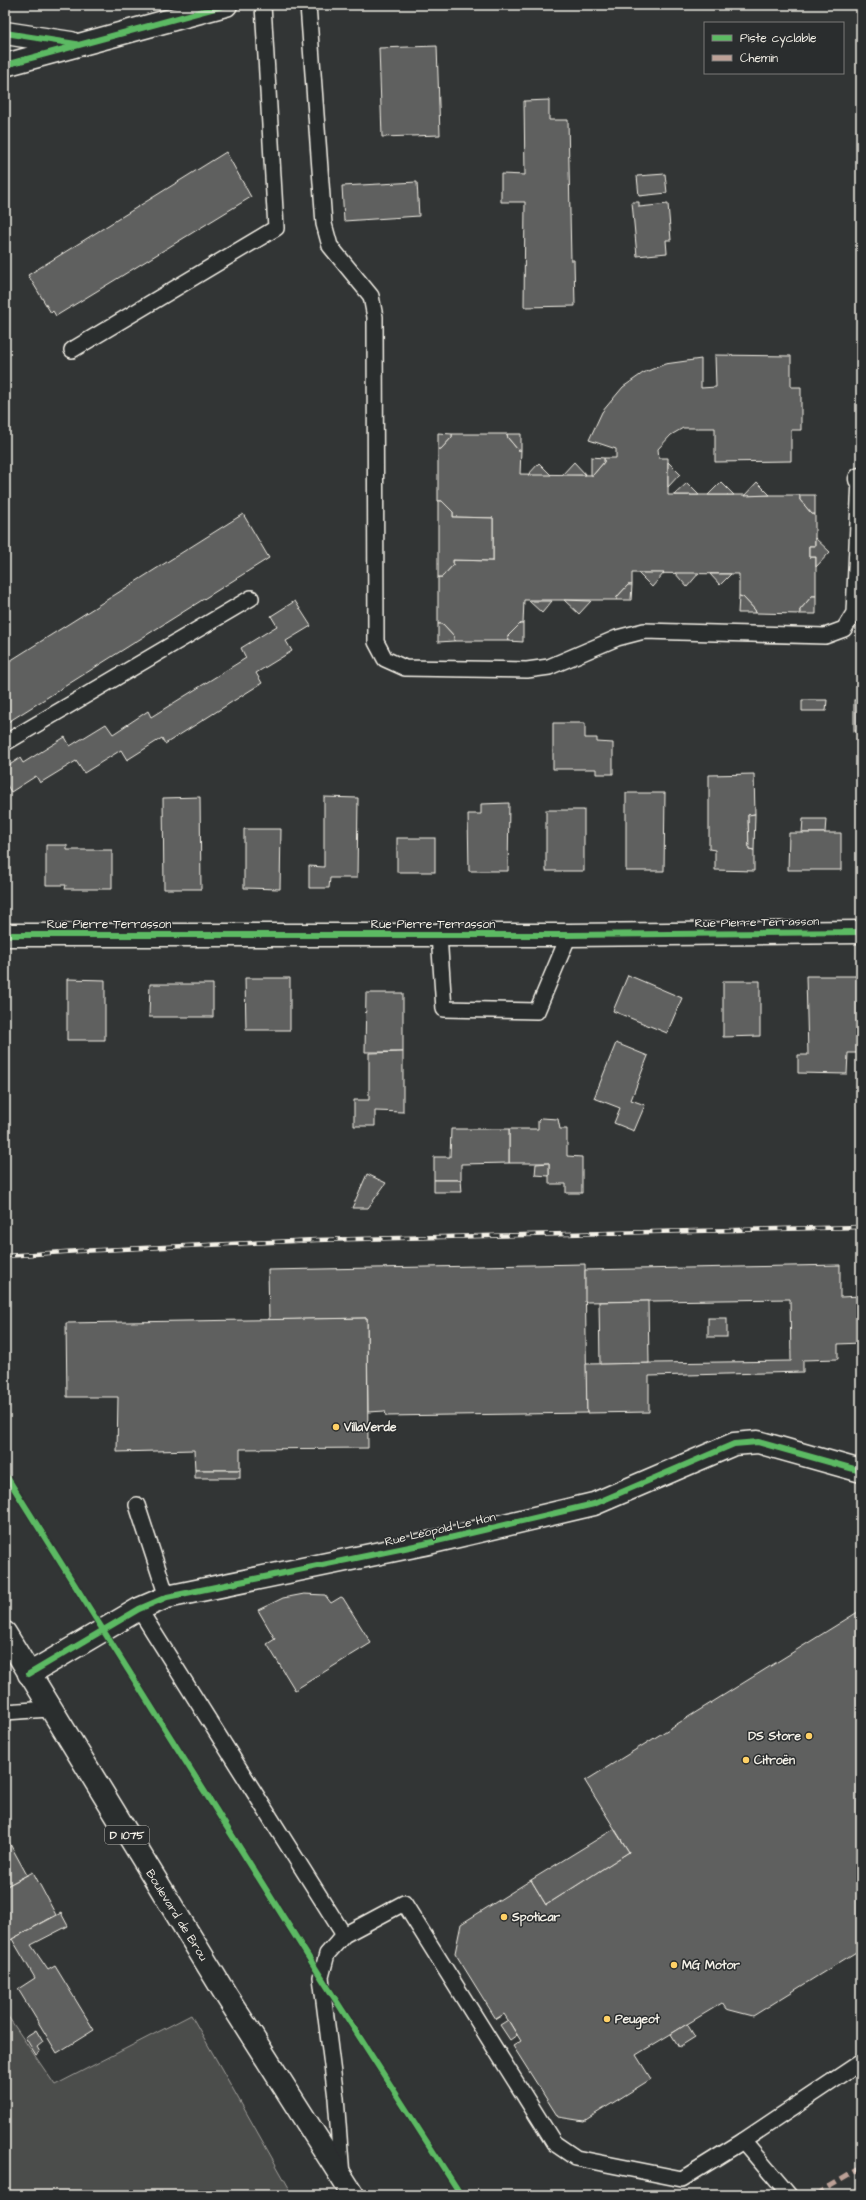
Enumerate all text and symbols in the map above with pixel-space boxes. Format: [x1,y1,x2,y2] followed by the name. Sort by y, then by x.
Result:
[704,22,844,74] legend
[740,30,817,48] text: Piste cyclable
[740,50,778,67] text: Chemin
[695,913,819,932] street label: Rue Pierre Terrasson
[47,916,171,933] street label: Rue Pierre Terrasson
[371,916,495,933] street label: Rue Pierre Terrasson
[343,1419,397,1436] place label: VillaVerde
[331,1422,341,1432] marker: VillaVerde
[383,1508,497,1551] street label: Rue Léopold Le Hon
[748,1728,801,1745] place label: DS Store
[804,1731,814,1741] marker: DS Store
[754,1752,795,1769] place label: Citroën
[741,1755,751,1765] marker: Citroën
[105,1826,149,1844] road number: D 1075
[142,1866,212,1964] street label: Boulevard de Brou
[511,1909,561,1927] place label: Spoticar
[499,1912,509,1922] marker: Spoticar
[682,1957,740,1974] place label: MG Motor
[669,1960,679,1970] marker: MG Motor
[615,2011,660,2030] place label: Peugeot
[602,2014,612,2024] marker: Peugeot

